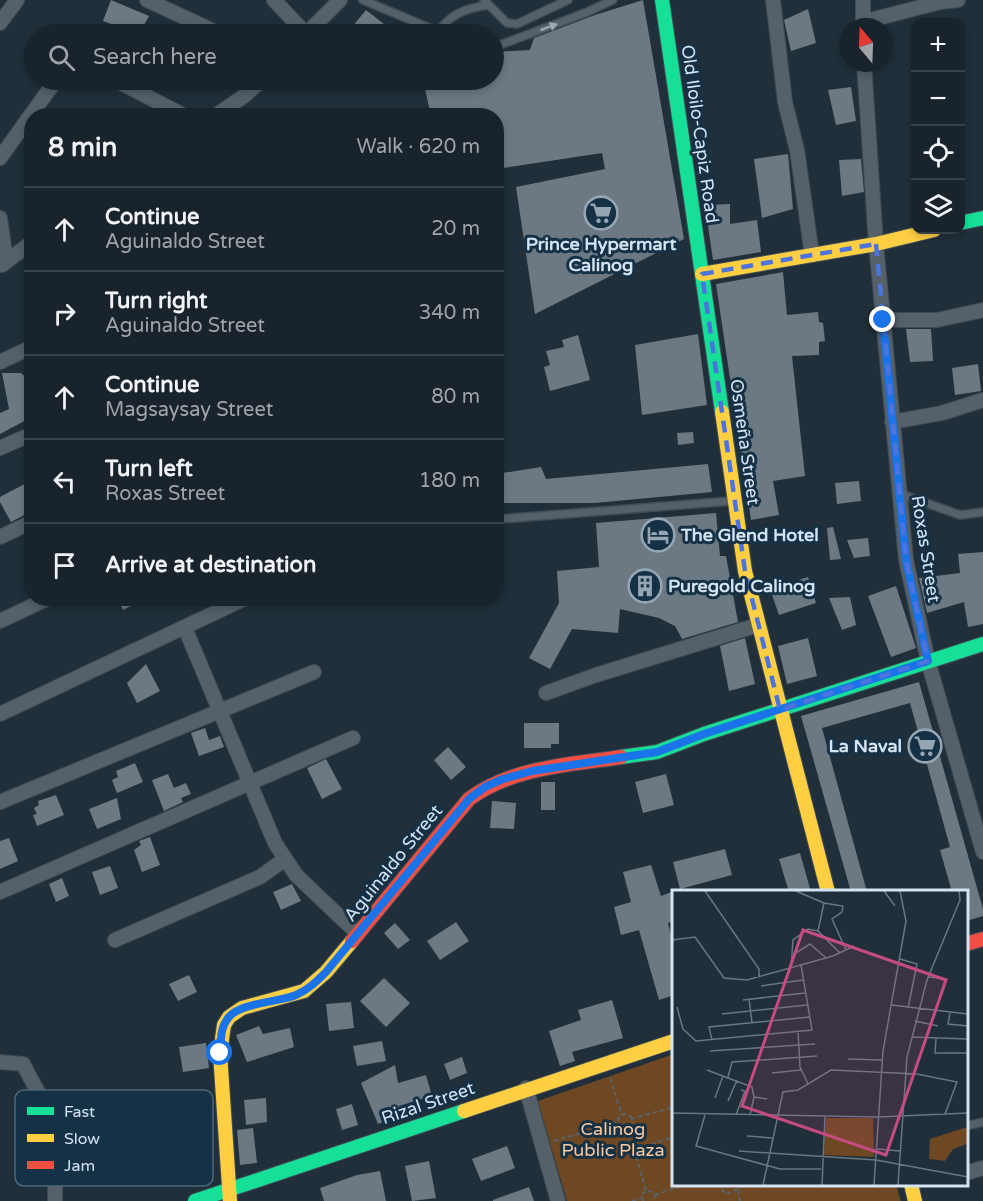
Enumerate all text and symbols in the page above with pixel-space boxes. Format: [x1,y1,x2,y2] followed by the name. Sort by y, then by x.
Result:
[839,18,893,72] north arrow
[911,18,965,234] map controls
[911,18,965,72] button: +
[540,22,558,31] one-way arrow
[24,24,504,90] search box
[45,41,78,74] icon: search
[677,43,723,225] street label: Old Iloilo-Capiz Road
[93,44,217,70] text: Search here
[911,72,965,126] button: −
[911,126,965,180] button: locate
[48,132,117,163] text: 8 min
[357,135,480,159] text: Walk · 620 m
[911,180,965,234] button: layers
[583,195,619,231] supermarket icon: Prince Hypermart Calinog
[105,204,200,230] text: Continue
[48,213,81,246] icon: ahead
[431,217,480,241] text: 20 m
[105,230,265,254] text: Aguinaldo Street
[526,233,676,276] place label: Prince Hypermart Calinog
[105,288,207,314] text: Turn right
[48,297,81,330] icon: right
[419,301,480,325] text: 340 m
[869,306,895,332] route end
[105,314,265,338] text: Aguinaldo Street
[105,372,200,398] text: Continue
[725,378,765,507] street label: Osmeña Street
[48,381,81,414] icon: ahead
[431,385,480,409] text: 80 m
[105,398,273,422] text: Magsaysay Street
[105,456,193,482] text: Turn left
[48,465,81,498] icon: left
[419,469,480,493] text: 180 m
[105,482,225,506] text: Roxas Street
[907,494,945,604] street label: Roxas Street
[640,517,676,553] hotel icon: The Glend Hotel
[680,524,819,546] place label: The Glend Hotel
[48,549,81,582] icon: arrive
[105,552,316,578] text: Arrive at destination
[627,568,663,604] building icon: Puregold Calinog
[668,575,815,597] place label: Puregold Calinog
[907,728,943,764] supermarket icon: La Naval
[828,735,902,757] place label: La Naval
[339,800,447,926] street label: Aguinaldo Street
[672,890,968,1186] inset map
[206,1039,232,1065] route start
[379,1077,478,1129] street label: Rizal Street
[15,1090,213,1186] legend
[64,1102,95,1122] text: Fast
[561,1118,665,1161] park label: Calinog Public Plaza
[64,1129,100,1149] text: Slow
[64,1156,95,1176] text: Jam

